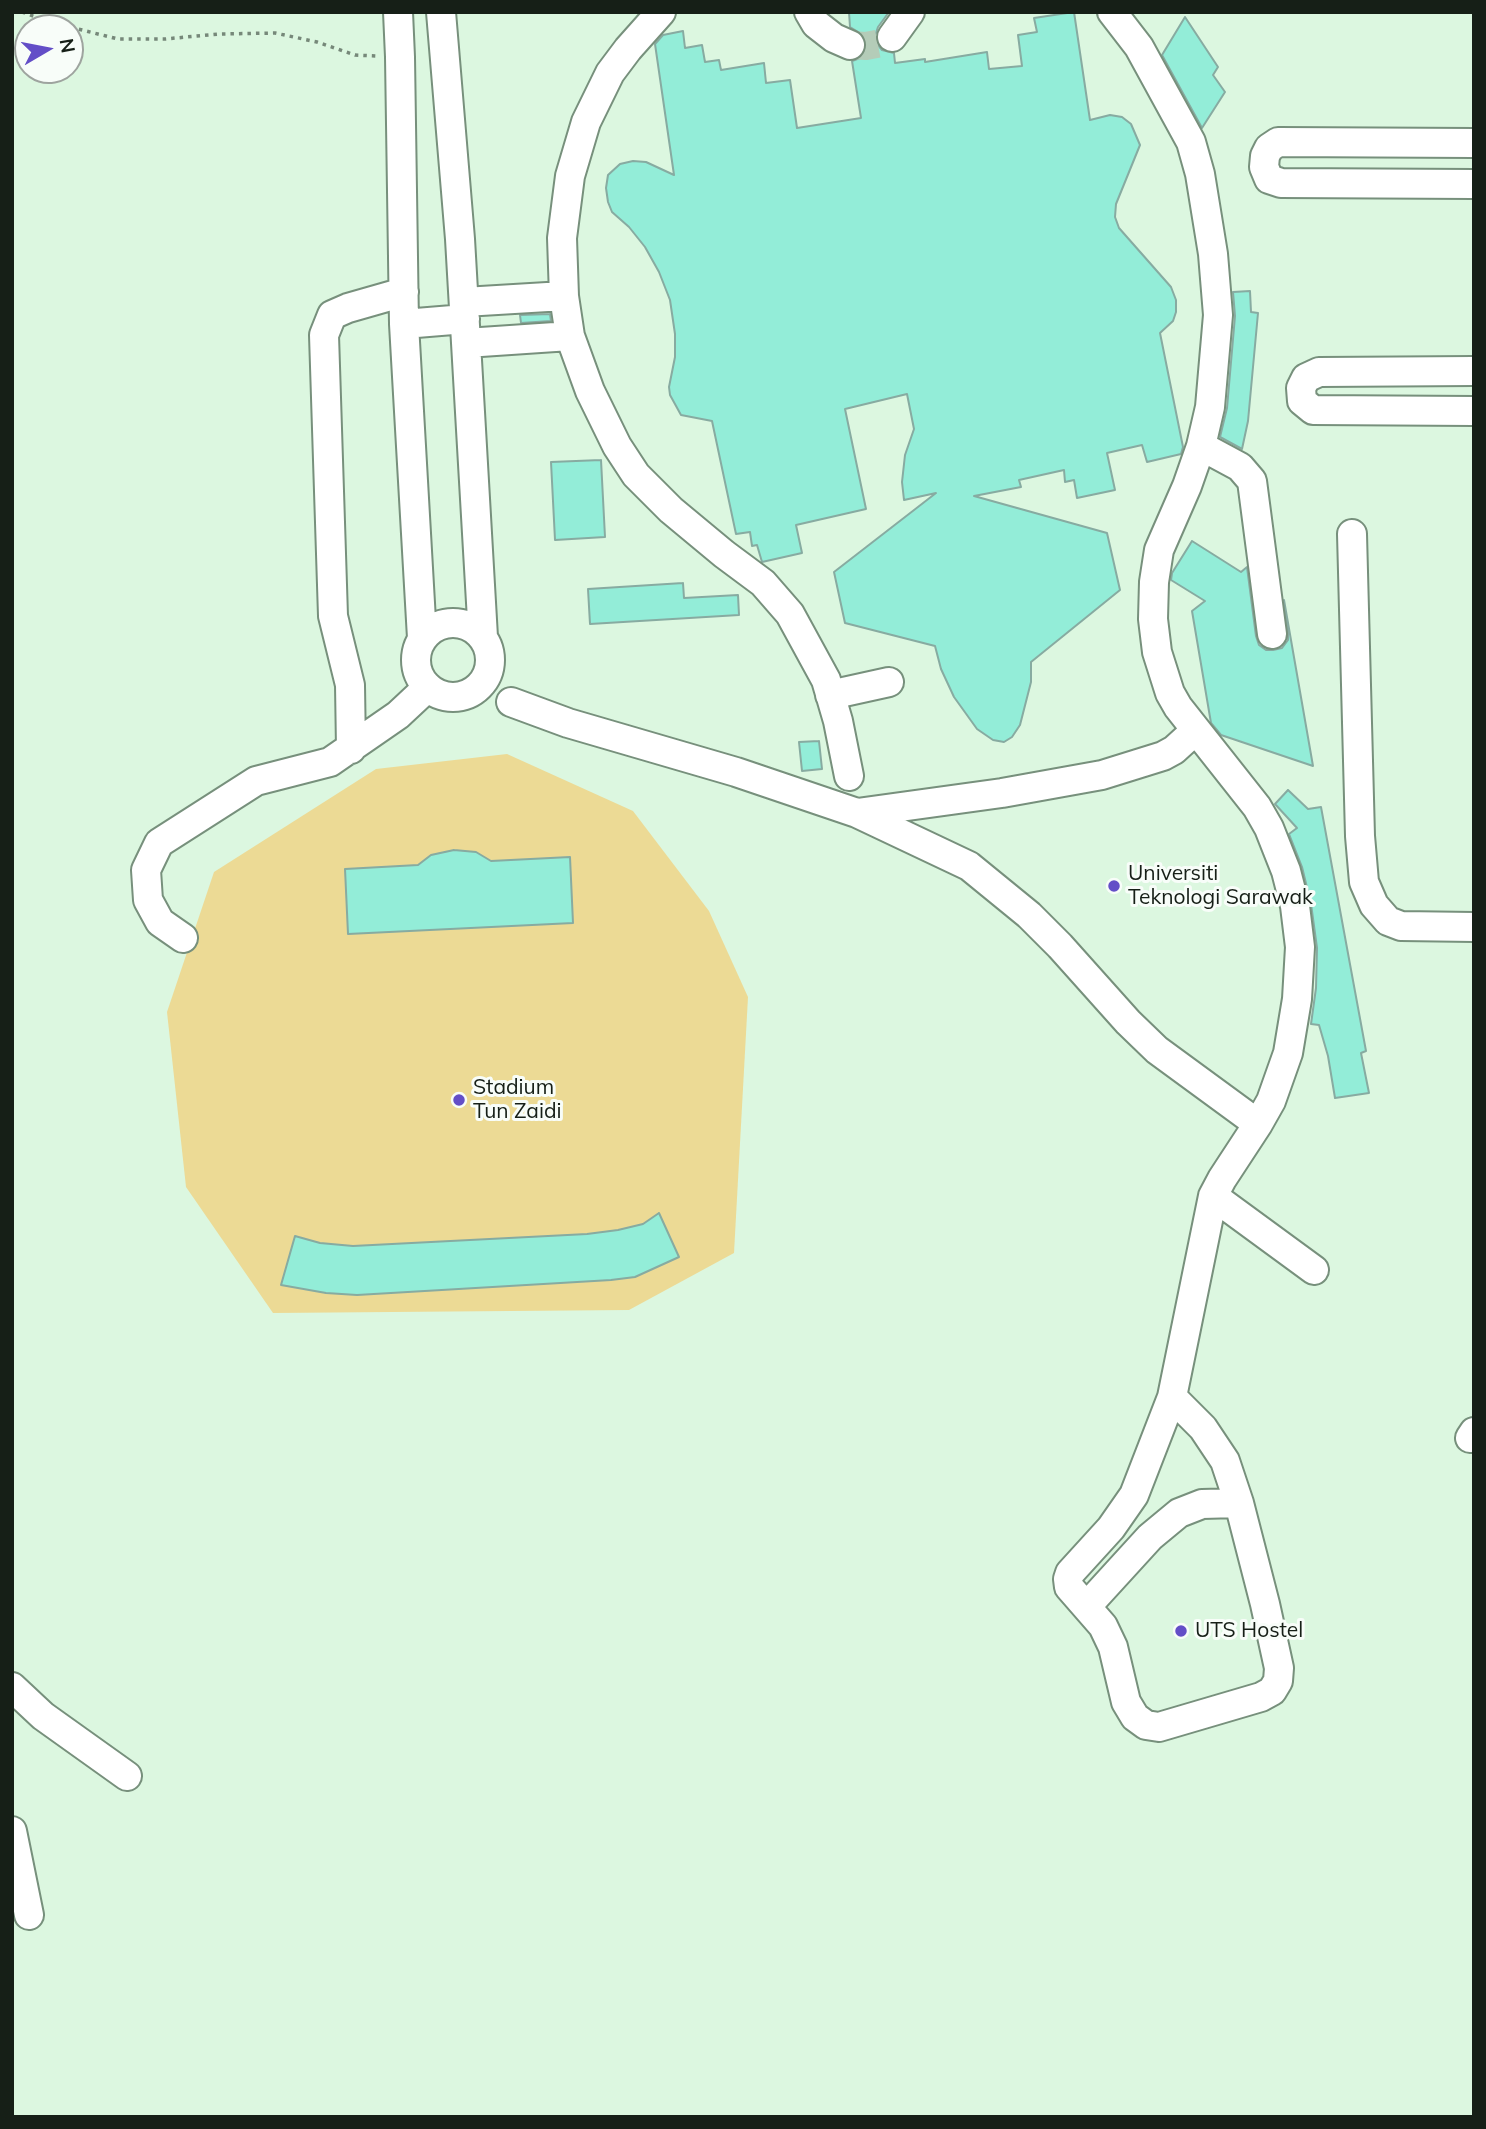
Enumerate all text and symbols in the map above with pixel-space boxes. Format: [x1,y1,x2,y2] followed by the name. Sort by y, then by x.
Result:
[14,14,84,84] north arrow
[55,37,81,55] text: N
[1128,861,1313,911] place label: Universiti Teknologi Sarawak
[1106,878,1122,894] marker: Universiti Teknologi Sarawak
[473,1075,562,1125] place label: Stadium Tun Zaidi
[451,1092,467,1108] marker: Stadium Tun Zaidi
[1195,1618,1303,1644] place label: UTS Hostel
[1173,1623,1189,1639] marker: UTS Hostel

